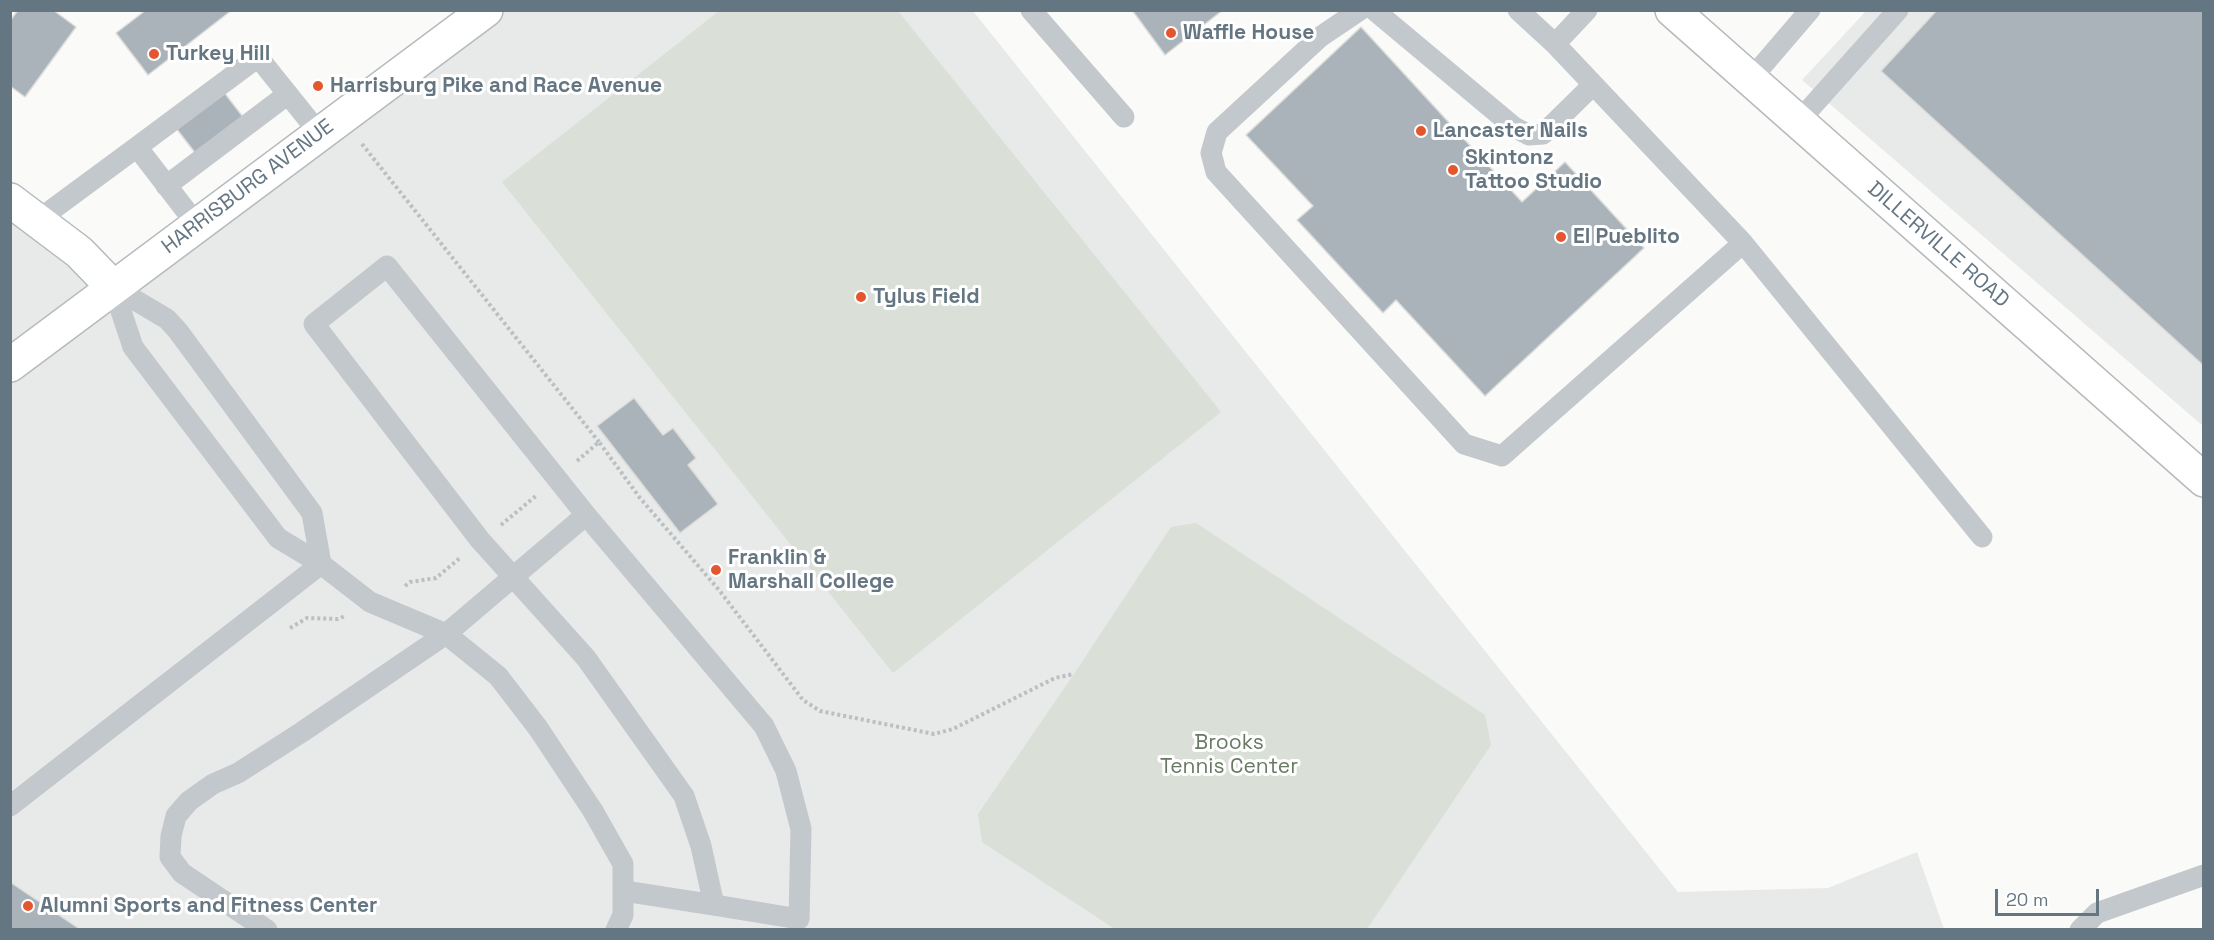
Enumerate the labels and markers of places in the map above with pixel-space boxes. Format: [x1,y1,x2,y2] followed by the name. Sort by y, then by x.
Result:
[1183,20,1314,46] place label: Waffle House
[1164,26,1178,40] marker: Waffle House
[166,41,270,67] place label: Turkey Hill
[147,47,161,61] marker: Turkey Hill
[330,73,662,99] place label: Harrisburg Pike and Race Avenue
[311,79,325,93] marker: Harrisburg Pike and Race Avenue
[1433,118,1588,144] place label: Lancaster Nails
[1414,124,1428,138] marker: Lancaster Nails
[1465,145,1602,195] place label: Skintonz Tattoo Studio
[1446,163,1460,177] marker: Skintonz Tattoo Studio
[1573,224,1680,250] place label: El Pueblito
[1554,230,1568,244] marker: El Pueblito
[873,284,980,310] place label: Tylus Field
[854,290,868,304] marker: Tylus Field
[728,545,894,595] place label: Franklin & Marshall College
[709,563,723,577] marker: Franklin & Marshall College
[40,893,377,919] place label: Alumni Sports and Fitness Center
[21,899,35,913] marker: Alumni Sports and Fitness Center

